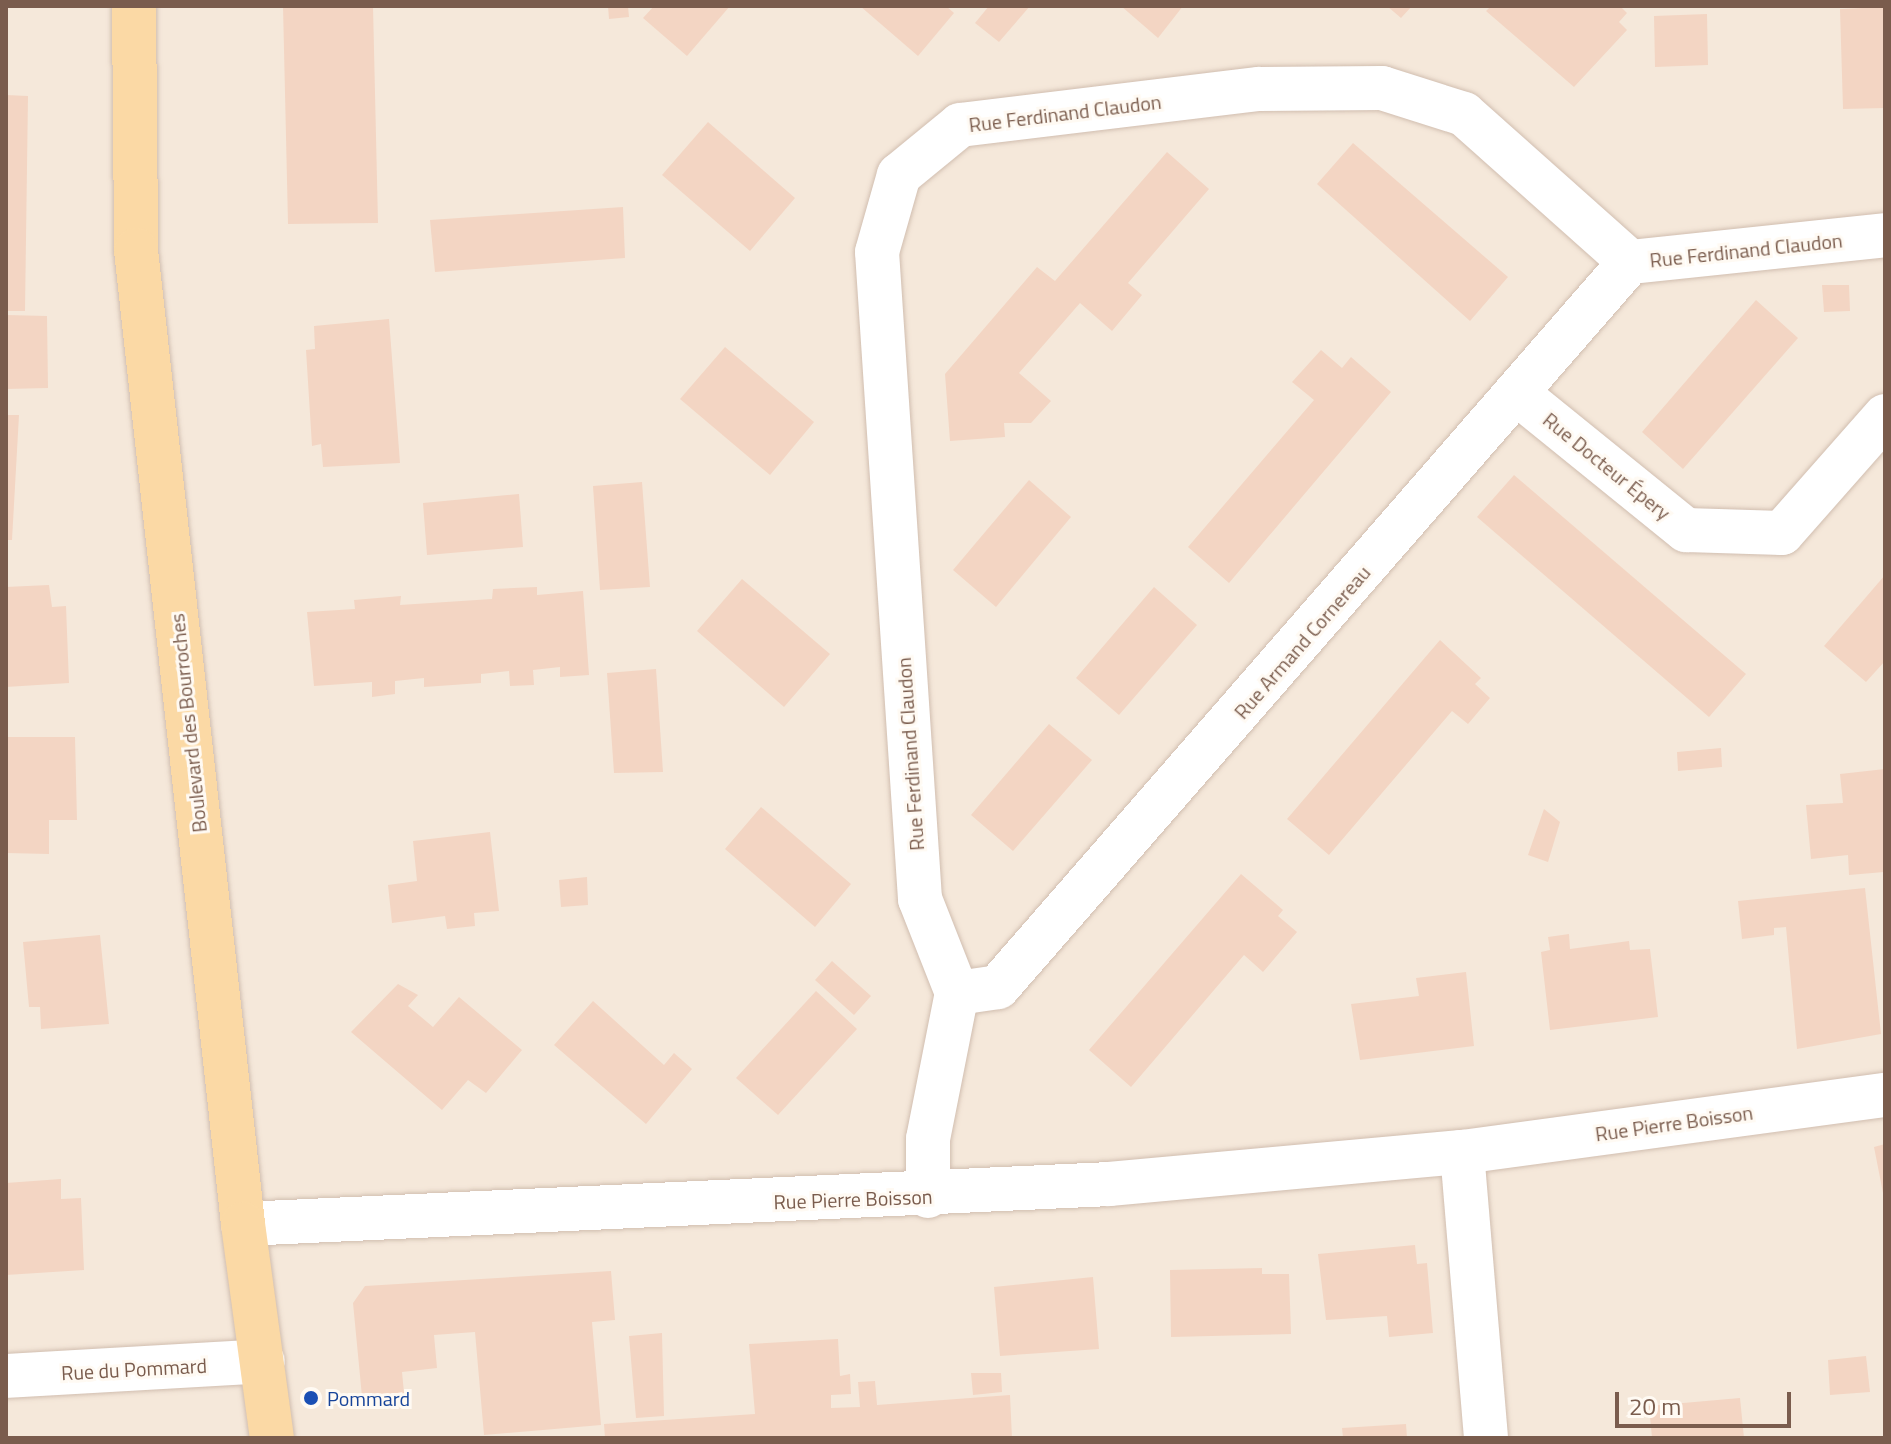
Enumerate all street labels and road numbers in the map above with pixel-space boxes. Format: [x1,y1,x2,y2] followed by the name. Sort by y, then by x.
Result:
[967,89,1163,137] street label: Rue Ferdinand Claudon
[1648,228,1844,272] street label: Rue Ferdinand Claudon
[1538,407,1676,525] street label: Rue Docteur Épery
[1229,560,1375,724] street label: Rue Armand Cornereau
[165,612,211,834] street label: Boulevard des Bourroches
[891,657,929,851] street label: Rue Ferdinand Claudon
[1594,1100,1754,1146] street label: Rue Pierre Boisson
[773,1184,933,1214] street label: Rue Pierre Boisson
[60,1353,208,1385] street label: Rue du Pommard

